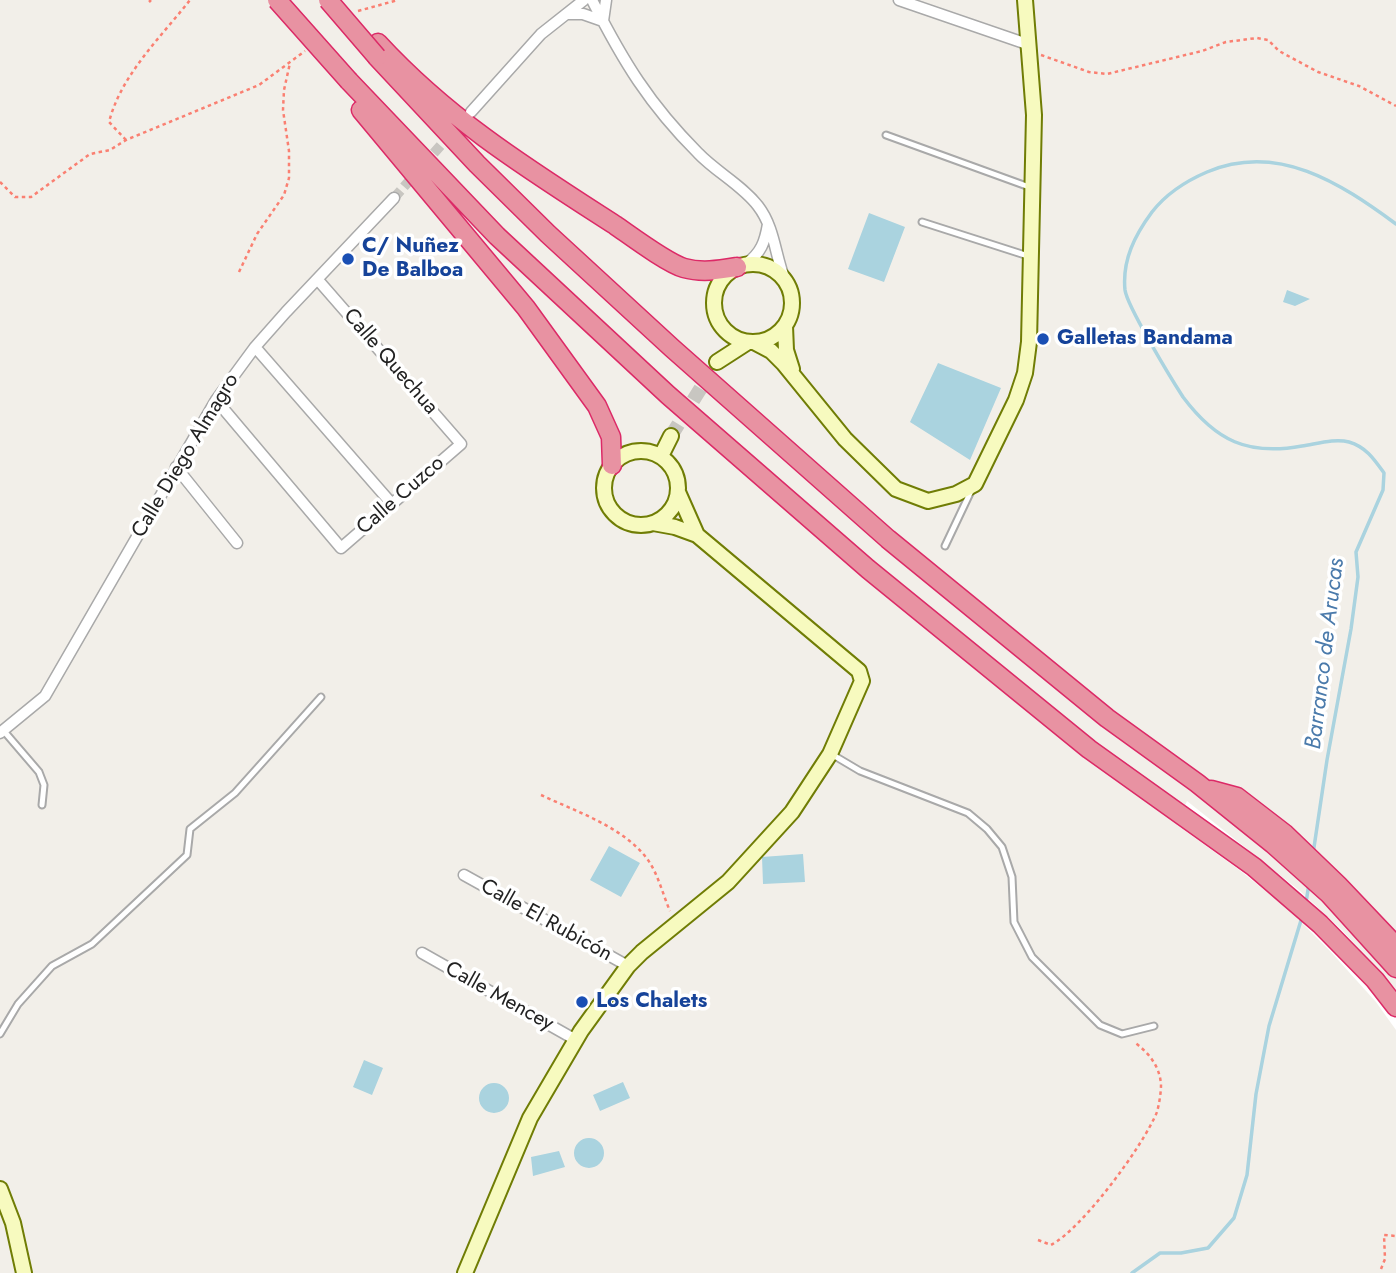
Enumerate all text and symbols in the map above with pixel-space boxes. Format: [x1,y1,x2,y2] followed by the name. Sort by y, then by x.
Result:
[362,234,463,284] place label: C/ Nuñez De Balboa
[340,251,356,267] marker: C/ Nuñez De Balboa
[337,304,443,420] street label: Calle Quechua
[1057,326,1233,352] place label: Galletas Bandama
[1035,331,1051,347] marker: Galletas Bandama
[127,369,245,543] street label: Calle Diego Almagro
[352,451,450,541] street label: Calle Cuzco
[1301,557,1351,751] water label: Barranco de Arucas
[476,874,616,968] street label: Calle El Rubicón
[440,957,558,1037] street label: Calle Mencey
[596,989,707,1015] place label: Los Chalets
[574,994,590,1010] marker: Los Chalets

